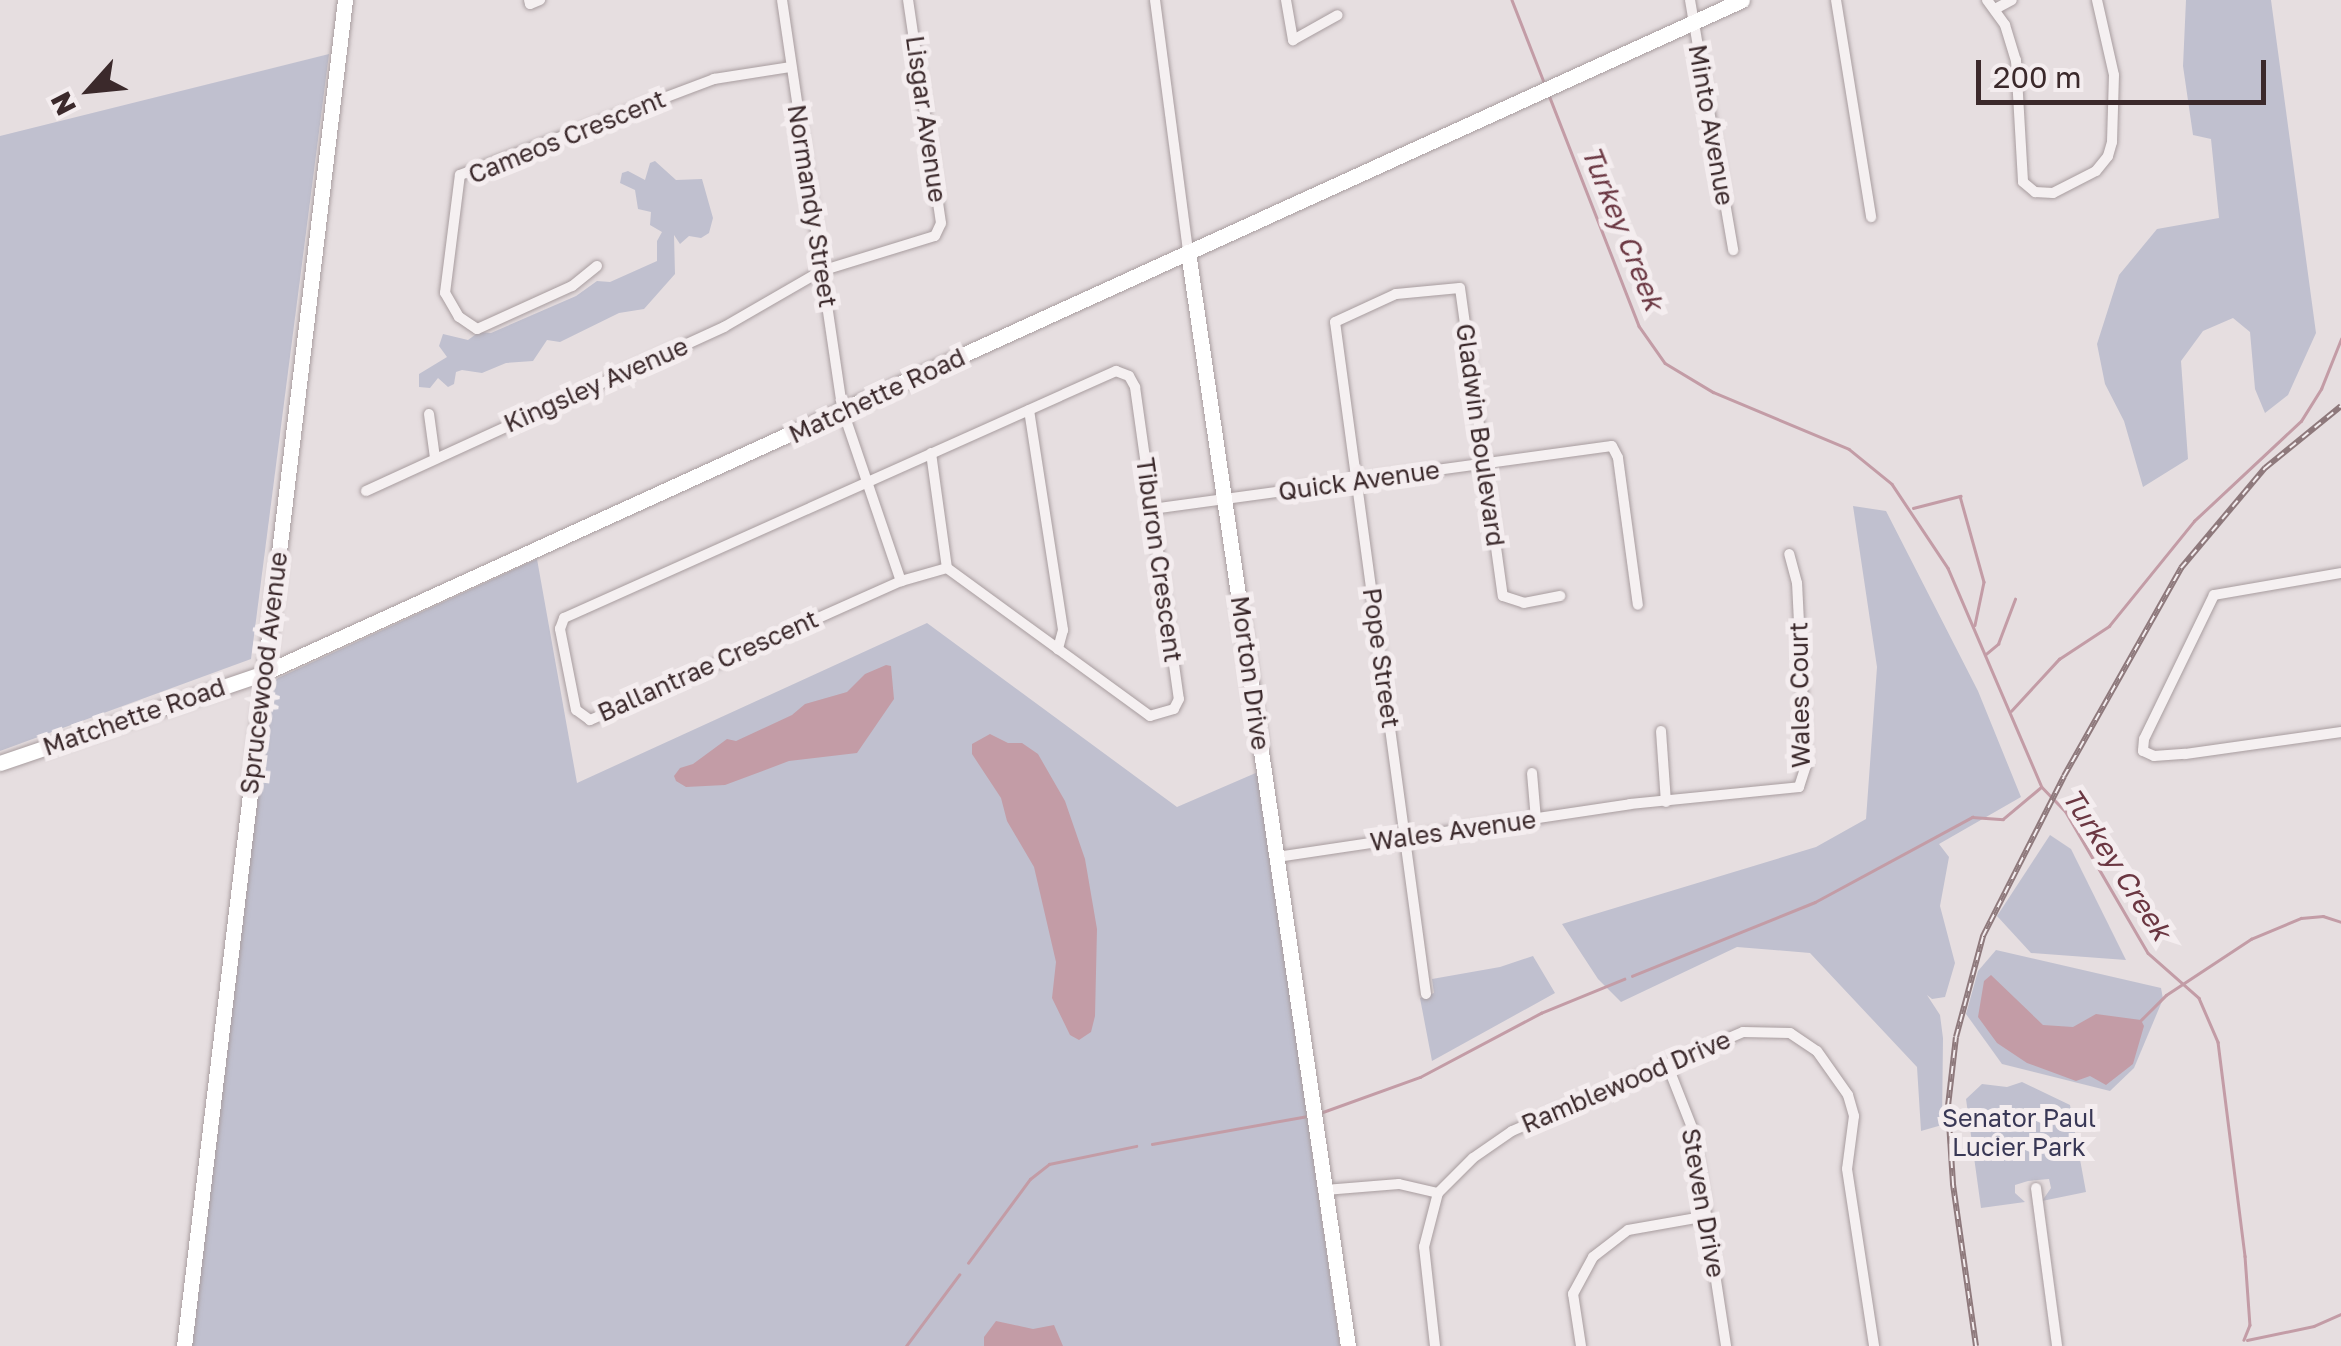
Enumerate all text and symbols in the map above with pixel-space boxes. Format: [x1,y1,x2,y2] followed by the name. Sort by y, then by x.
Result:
[899,34,953,204] street label: Lisgar Avenue
[40,40,140,140] north arrow
[1981,40,2271,102] scale bar
[1682,42,1740,208] street label: Minto Avenue
[1993,59,2082,95] text: 200 m
[464,84,670,190] street label: Cameos Crescent
[43,87,82,121] text: N
[781,102,843,310] street label: Normandy Street
[1575,141,1671,315] water label: Turkey Creek
[1450,322,1510,548] street label: Gladwin Boulevard
[499,331,693,439] street label: Kingsley Avenue
[784,342,970,450] street label: Matchette Road
[1276,455,1442,507] street label: Quick Avenue
[1130,456,1188,664] street label: Tiburon Crescent
[234,550,294,796] street label: Sprucewood Avenue
[1356,586,1406,730] street label: Pope Street
[1224,594,1276,752] street label: Morton Drive
[593,604,823,728] street label: Ballantrae Crescent
[1784,622,1816,768] street label: Wales Court
[39,672,229,762] street label: Matchette Road
[2055,782,2179,946] water label: Turkey Creek
[1368,805,1538,857] street label: Wales Avenue
[1517,1024,1735,1140] street label: Ramblewood Drive
[1942,1104,2096,1163] park label: Senator Paul Lucier Park
[1675,1126,1731,1280] street label: Steven Drive

